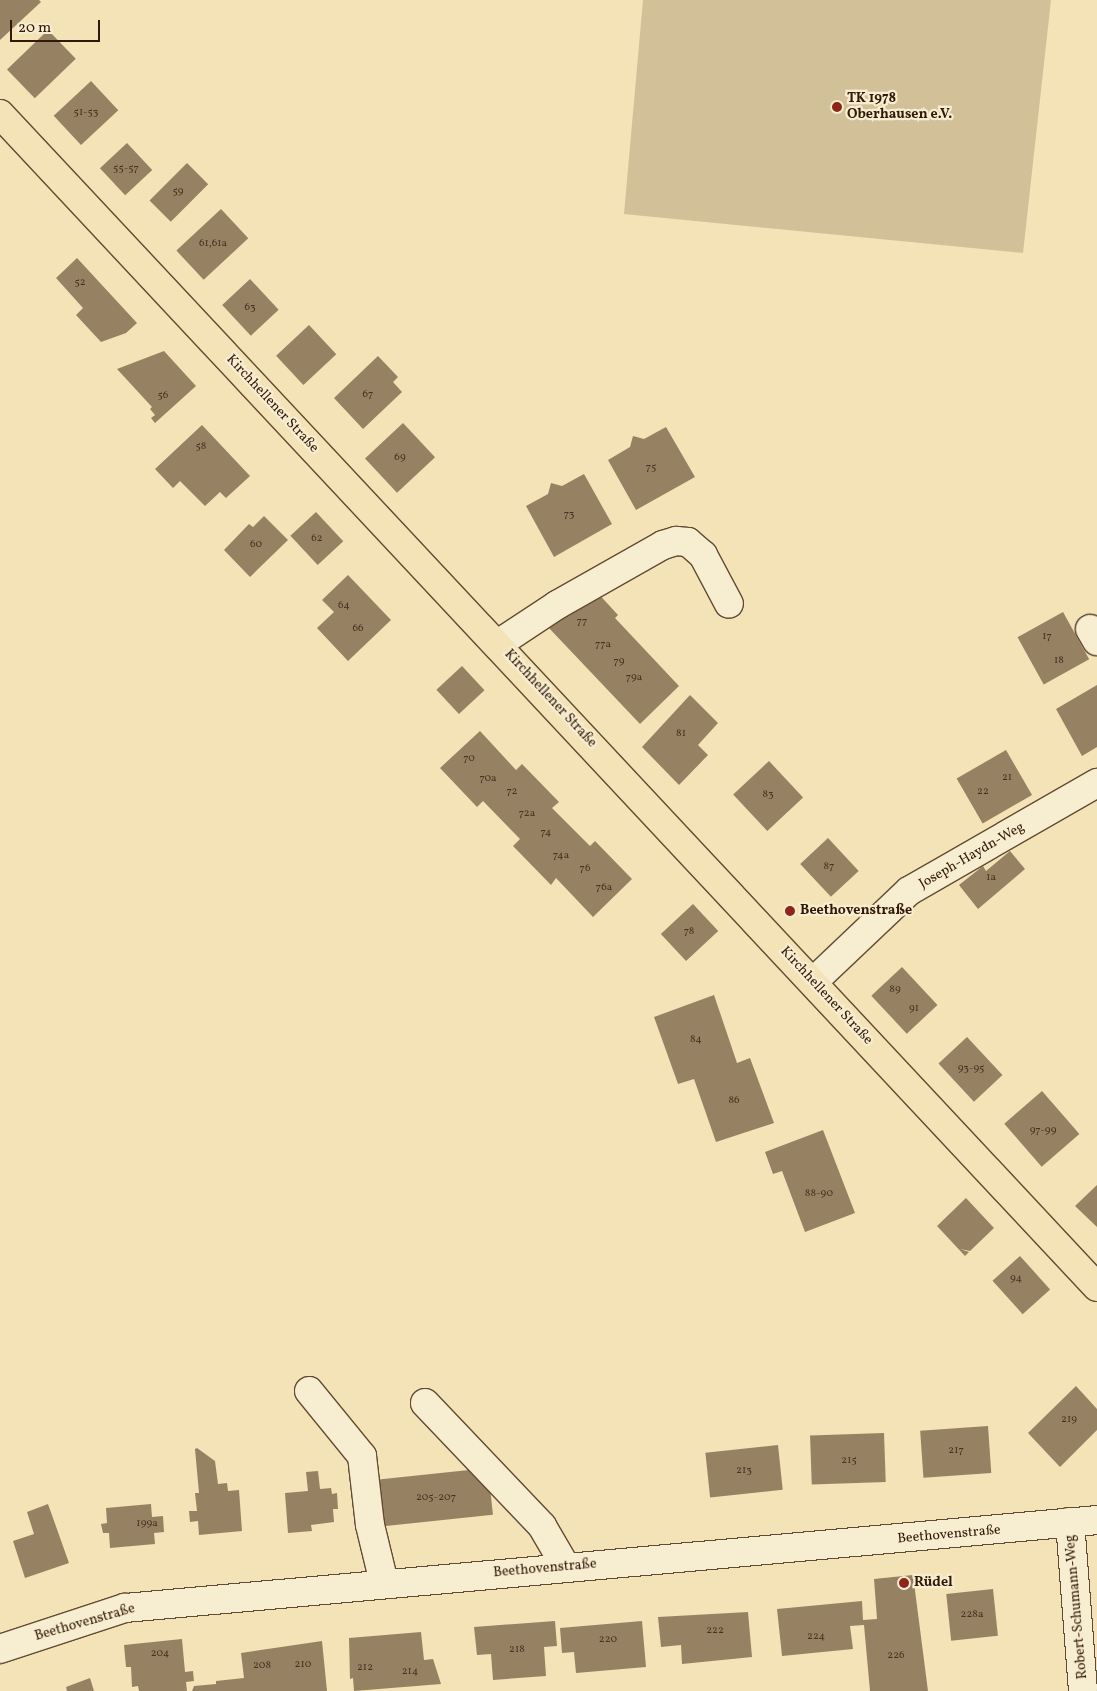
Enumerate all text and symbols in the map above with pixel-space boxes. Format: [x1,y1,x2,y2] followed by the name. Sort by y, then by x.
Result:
[12,10,102,42] scale bar
[18,18,51,39] text: 20 m
[847,91,952,124] place label: TK 1978 Oberhausen e.V.
[831,101,843,113] marker: TK 1978 Oberhausen e.V.
[74,106,98,120] house number: 51-53
[113,162,139,176] house number: 55-57
[173,185,183,199] house number: 59
[199,237,227,251] house number: 61,61a
[74,276,86,290] house number: 52
[244,301,256,315] house number: 63
[222,351,322,457] street label: Kirchhellener Straße
[363,388,373,402] house number: 67
[158,389,168,403] house number: 56
[196,440,206,454] house number: 58
[394,451,406,465] house number: 69
[646,461,656,475] house number: 75
[564,508,574,522] house number: 73
[311,532,323,546] house number: 62
[250,538,262,552] house number: 60
[338,599,350,613] house number: 64
[577,615,587,629] house number: 77
[352,622,364,636] house number: 66
[1042,630,1052,644] house number: 17
[595,638,611,652] house number: 77a
[500,646,600,752] street label: Kirchhellener Straße
[1054,654,1064,668] house number: 18
[614,655,624,669] house number: 79
[626,671,642,685] house number: 79a
[676,727,686,741] house number: 81
[463,752,475,766] house number: 70
[1002,771,1012,785] house number: 21
[480,772,496,786] house number: 70a
[506,785,518,799] house number: 72
[977,785,989,799] house number: 22
[762,788,774,802] house number: 83
[519,807,535,821] house number: 72a
[916,819,1028,893] street label: Joseph-Haydn-Weg
[541,826,551,840] house number: 74
[553,849,569,863] house number: 74a
[824,860,834,874] house number: 87
[580,862,590,876] house number: 76
[986,871,996,885] house number: 1a
[596,881,612,895] house number: 76a
[800,903,912,919] place label: Beethovenstraße
[784,905,796,917] marker: Beethovenstraße
[684,925,694,939] house number: 78
[776,943,876,1049] street label: Kirchhellener Straße
[889,983,901,997] house number: 89
[909,1002,919,1016] house number: 91
[690,1033,702,1047] house number: 84
[958,1062,984,1076] house number: 93-95
[728,1094,740,1108] house number: 86
[1030,1124,1056,1138] house number: 97-99
[805,1187,833,1201] house number: 88-90
[1010,1272,1022,1286] house number: 94
[1061,1413,1077,1427] house number: 219
[948,1444,964,1458] house number: 217
[841,1454,857,1468] house number: 215
[736,1464,752,1478] house number: 213
[416,1491,456,1505] house number: 205-207
[136,1517,158,1531] house number: 199a
[897,1522,1001,1548] street label: Beethovenstraße
[1062,1534,1092,1680] street label: Robert-Schumann-Weg
[493,1556,597,1582] street label: Beethovenstraße
[914,1575,953,1591] place label: Rüdel
[898,1577,910,1589] marker: Rüdel
[33,1601,137,1645] street label: Beethovenstraße
[961,1608,983,1622] house number: 228a
[706,1624,724,1638] house number: 222
[807,1630,825,1644] house number: 224
[599,1633,617,1647] house number: 220
[509,1643,525,1657] house number: 218
[151,1647,169,1661] house number: 204
[887,1649,905,1663] house number: 226
[295,1658,311,1672] house number: 210
[253,1659,271,1673] house number: 208
[357,1661,373,1675] house number: 212
[402,1665,418,1679] house number: 214

